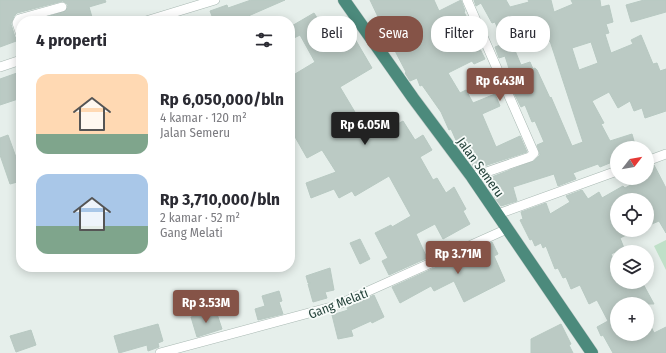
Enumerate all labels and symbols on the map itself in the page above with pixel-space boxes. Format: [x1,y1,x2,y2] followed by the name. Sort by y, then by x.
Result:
[459,68,541,102] pin: Rp 6.43M
[324,112,406,146] pin: Rp 6.05M
[454,135,507,200] street label: Jalan Semeru
[610,141,654,185] north arrow
[417,241,499,275] pin: Rp 3.71M
[306,285,370,322] street label: Gang Melati
[165,290,247,324] pin: Rp 3.53M

